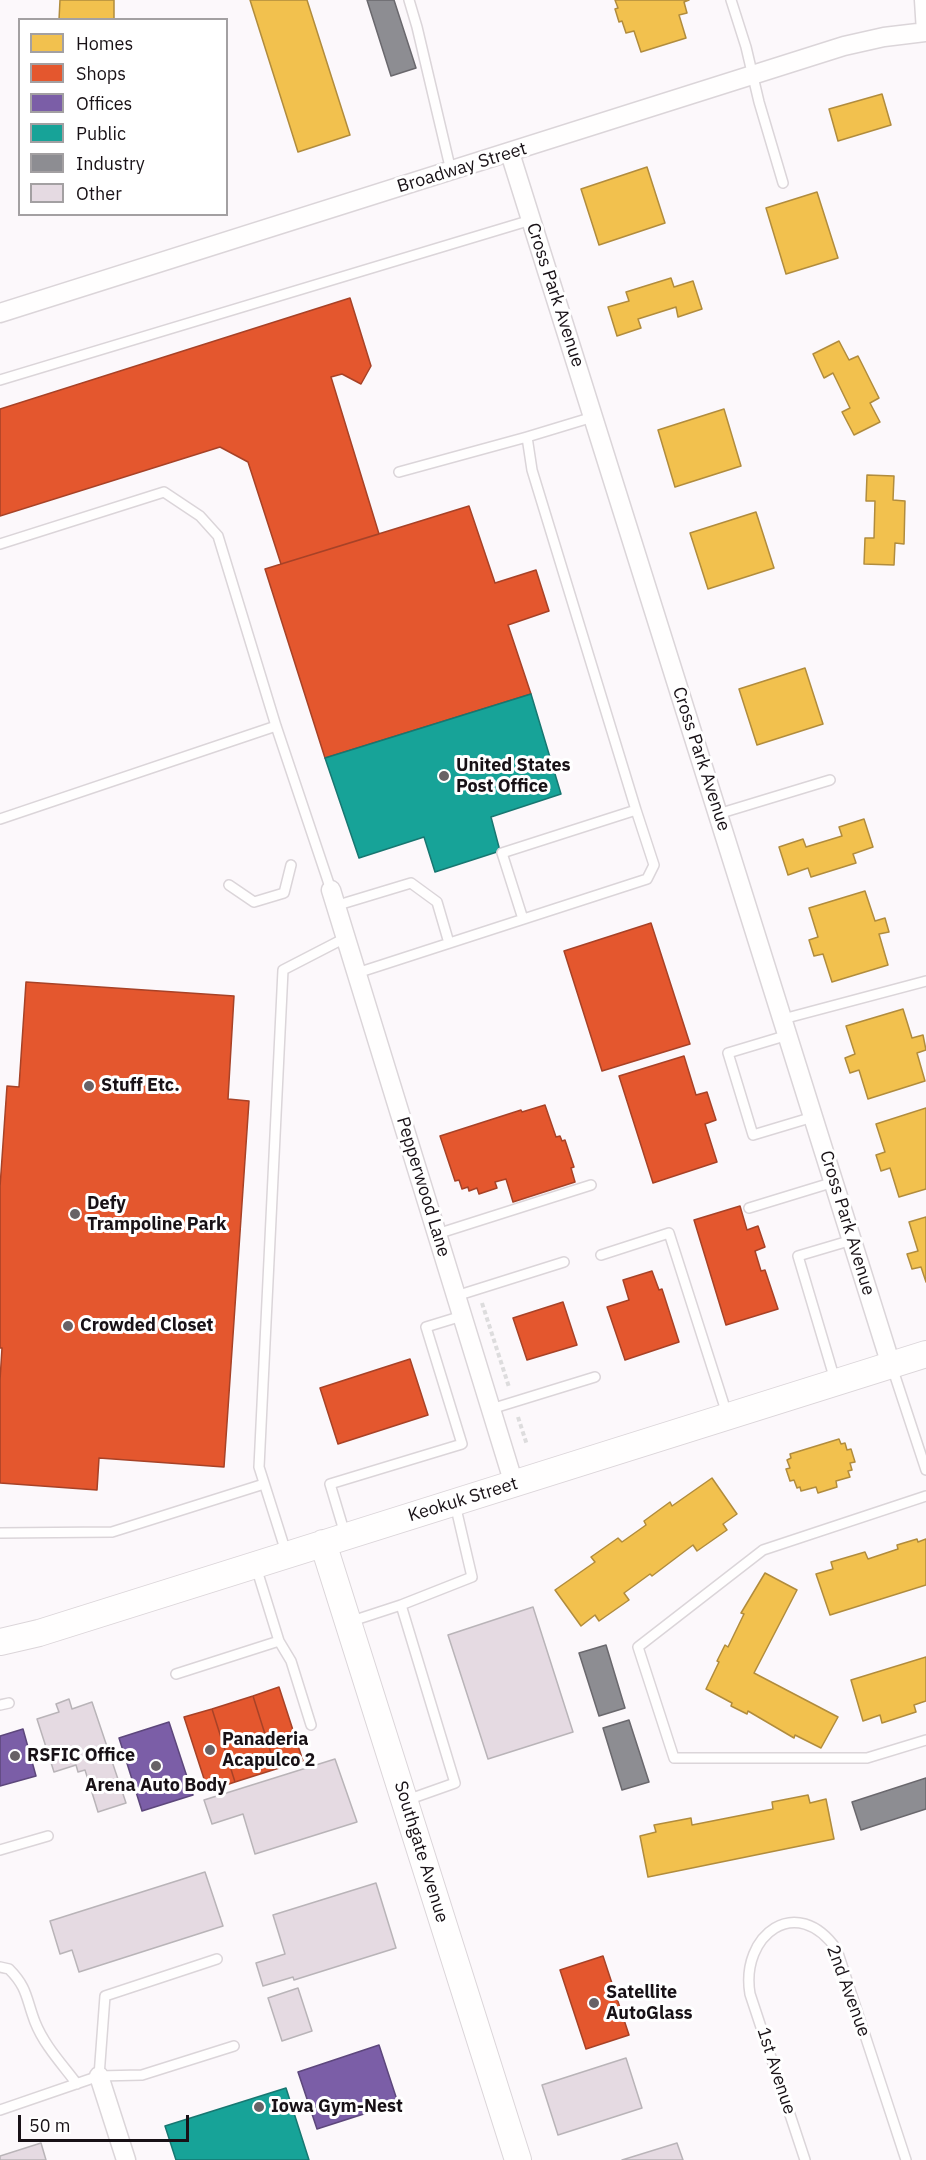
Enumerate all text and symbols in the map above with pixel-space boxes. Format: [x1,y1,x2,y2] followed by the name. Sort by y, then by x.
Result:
[18,18,228,216] legend
[76,32,133,55] text: Homes
[76,62,126,85] text: Shops
[76,92,132,115] text: Offices
[76,122,126,145] text: Public
[395,138,529,198] street label: Broadway Street
[76,152,145,175] text: Industry
[76,182,122,205] text: Other
[522,220,588,370] street label: Cross Park Avenue
[668,684,734,834] street label: Cross Park Avenue
[456,755,571,798] place label: United States Post Office
[437,769,451,783] marker: United States Post Office
[101,1075,180,1097] place label: Stuff Etc.
[82,1079,96,1093] marker: Stuff Etc.
[391,1114,455,1260] street label: Pepperwood Lane
[815,1148,879,1298] street label: Cross Park Avenue
[87,1193,226,1236] place label: Defy Trampoline Park
[68,1207,82,1221] marker: Defy Trampoline Park
[80,1315,213,1337] place label: Crowded Closet
[61,1319,75,1333] marker: Crowded Closet
[406,1473,520,1527] street label: Keokuk Street
[222,1729,315,1772] place label: Panaderia Acapulco 2
[203,1743,217,1757] marker: Panaderia Acapulco 2
[27,1745,135,1767] place label: RSFIC Office
[8,1749,22,1763] marker: RSFIC Office
[149,1759,163,1773] marker: Arena Auto Body
[85,1775,227,1797] place label: Arena Auto Body
[389,1779,453,1925] street label: Southgate Avenue
[821,1942,875,2040] street label: 2nd Avenue
[606,1982,693,2024] place label: Satellite AutoGlass
[587,1996,601,2010] marker: Satellite AutoGlass
[752,2025,800,2117] street label: 1st Avenue
[271,2096,403,2118] place label: Iowa Gym-Nest
[252,2100,266,2114] marker: Iowa Gym-Nest
[21,2103,192,2141] scale bar
[29,2114,71,2137] text: 50 m

